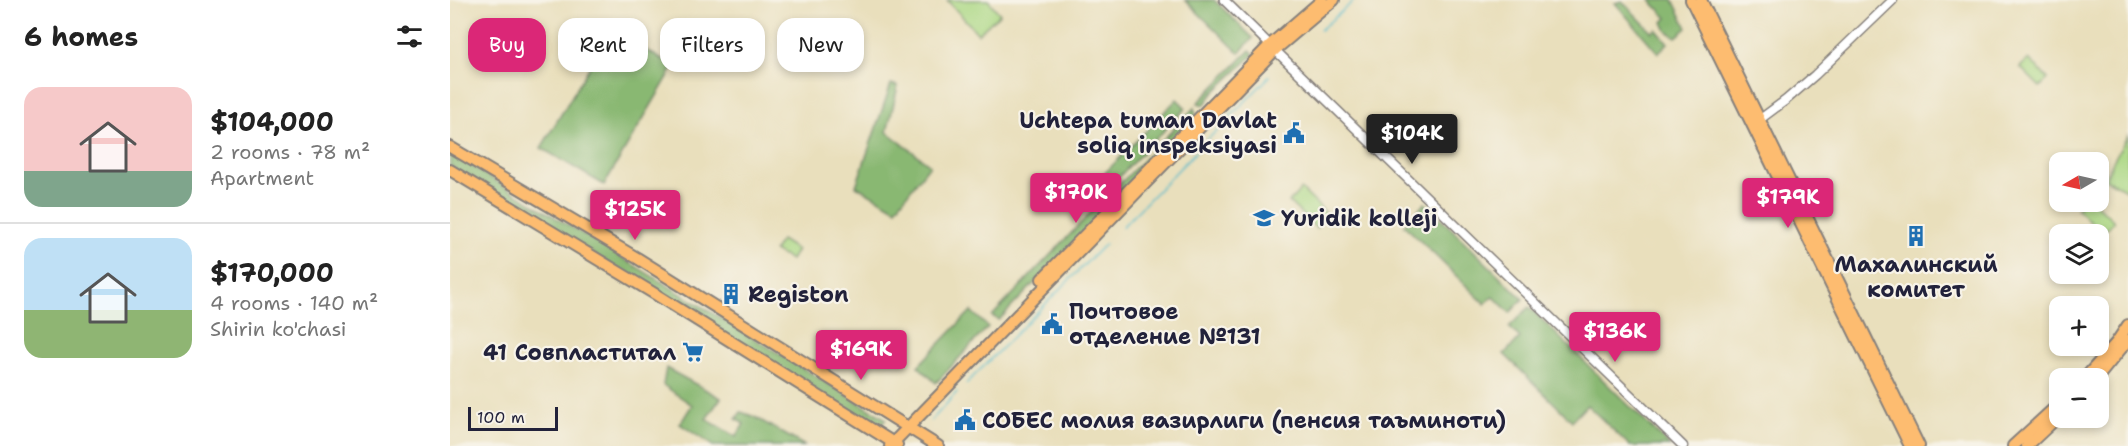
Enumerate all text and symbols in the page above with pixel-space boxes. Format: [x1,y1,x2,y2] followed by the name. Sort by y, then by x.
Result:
[468,18,546,72] chip: Buy
[558,18,648,72] chip: Rent
[660,18,765,72] chip: Filters
[777,18,864,72] chip: New
[24,19,138,54] text: 6 homes
[393,20,426,53] icon: filters
[210,104,334,139] text: $104,000
[1019,106,1277,160] place label: Uchtepa tuman Davlat soliq inspeksiyasi
[72,111,144,183] icon: home
[1370,114,1454,165] pin: $104K
[1380,120,1444,146] text: $104K
[1282,121,1306,145] public building icon: Uchtepa tuman Davlat soliq inspeksiyasi
[210,139,370,165] text: 2 rooms · 78 m²
[2049,152,2109,212] north arrow
[2049,152,2109,428] map controls
[210,165,314,191] text: Apartment
[1034,173,1118,224] pin: $170K
[1746,178,1830,229] pin: $179K
[1044,179,1108,205] text: $170K
[1756,184,1820,210] text: $179K
[593,190,677,241] pin: $125K
[604,196,666,222] text: $125K
[1281,204,1437,233] place label: Yuridik kolleji
[1252,206,1276,230] school or university icon: Yuridik kolleji
[1904,224,1928,248] building icon: Махалинский комитет
[2049,224,2109,284] button: layers
[1834,250,1998,304] place label: Махалинский комитет
[210,255,334,290] text: $170,000
[72,262,144,334] icon: home
[748,280,849,309] place label: Registon
[719,282,743,306] building icon: Registon
[210,290,378,316] text: 4 rooms · 140 m²
[2049,296,2109,356] button: +
[1069,297,1261,351] place label: Почтовое отделение №131
[1040,312,1064,336] public building icon: Почтовое отделение №131
[1573,312,1657,363] pin: $136K
[210,316,347,342] text: Shirin ko'chasi
[1583,318,1647,344] text: $136K
[819,330,903,381] pin: $169K
[830,336,892,362] text: $169K
[483,338,677,367] place label: 41 Совпластитал
[681,340,705,364] supermarket icon: 41 Совпластитал
[2049,368,2109,428] button: −
[468,404,558,432] scale bar
[982,406,1506,435] place label: СОБЕС молия вазирлиги (пенсия таъминоти)
[477,407,525,428] text: 100 m
[953,408,977,432] public building icon: СОБЕС молия вазирлиги (пенсия таъминоти)

